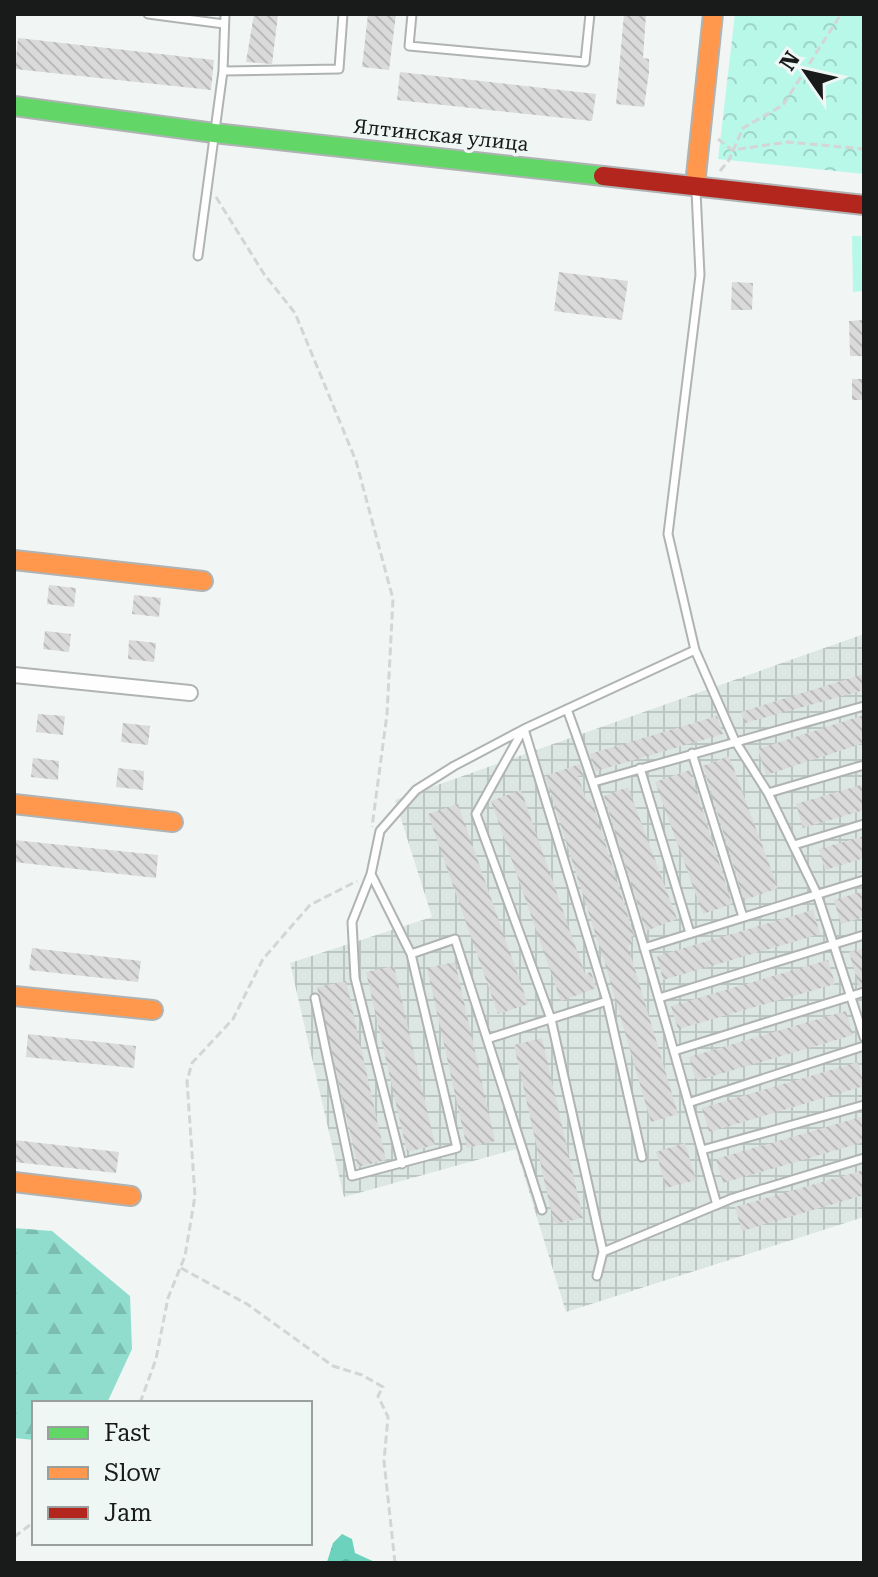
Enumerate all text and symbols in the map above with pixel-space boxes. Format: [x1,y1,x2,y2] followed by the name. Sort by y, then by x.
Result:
[766,32,846,112] north arrow
[775,47,805,75] text: N
[352,114,530,156] street label: Ялтинская улица
[32,1401,312,1545] legend
[104,1419,151,1447] text: Fast
[104,1459,161,1487] text: Slow
[104,1499,152,1527] text: Jam

